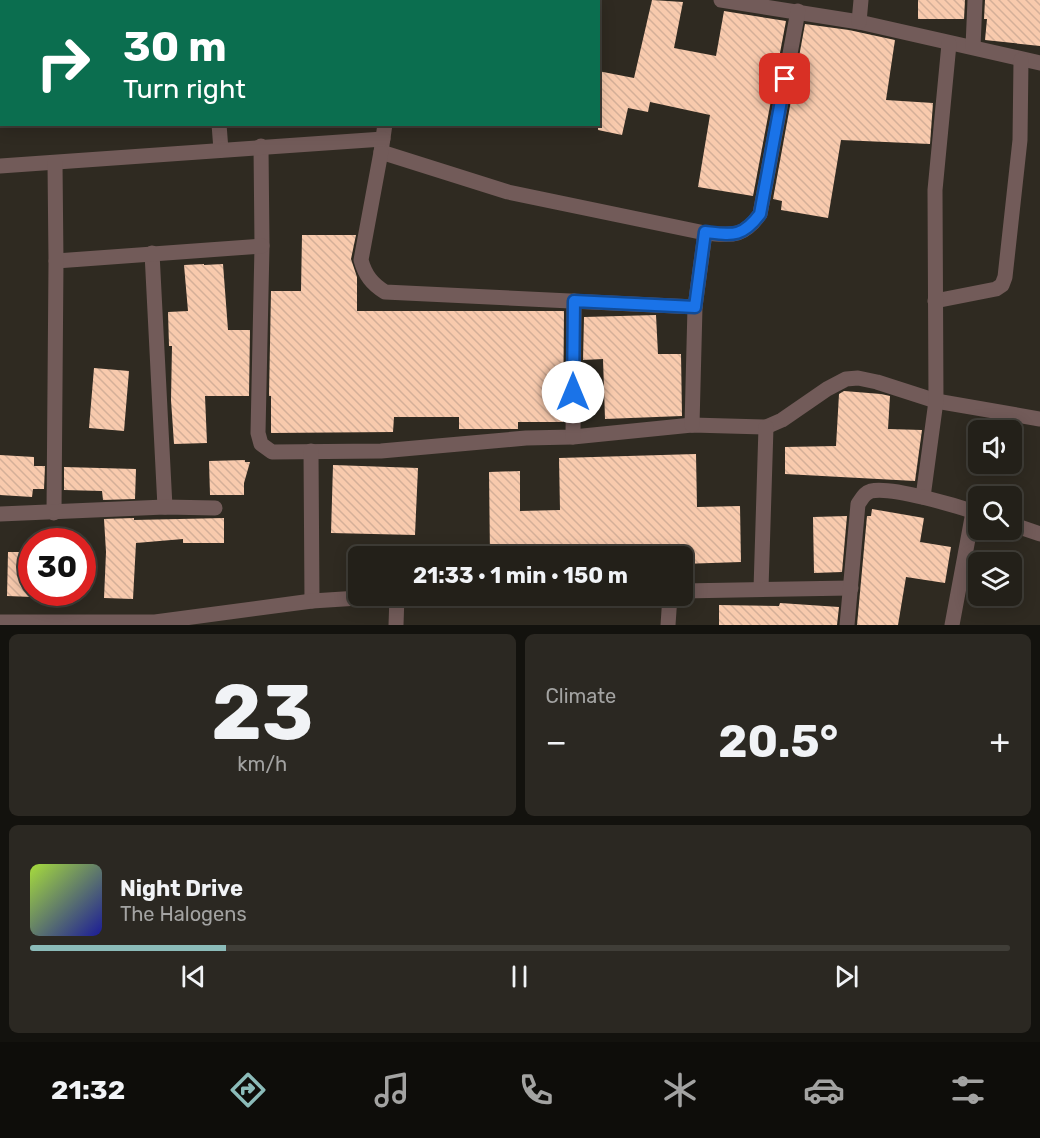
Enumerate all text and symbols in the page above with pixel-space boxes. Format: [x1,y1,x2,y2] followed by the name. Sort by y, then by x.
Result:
[123,22,227,72] text: 30 m
[24,24,102,102] icon: right
[759,53,810,104] pin
[768,62,801,95] icon: arrive
[123,73,246,105] text: Turn right
[541,360,605,424] position arrow
[968,420,1022,606] map controls
[968,420,1022,474] button: sound
[968,486,1022,540] button: search
[18,528,96,606] speed limit sign: 30
[968,552,1022,606] button: layers
[413,562,628,589] text: 21:33 · 1 min · 150 m
[211,666,313,759] text: 23
[546,684,616,708] text: Climate
[718,715,838,768] text: 20.5°
[546,722,567,761] text: −
[989,722,1010,761] text: +
[237,752,287,776] text: km/h
[120,875,243,902] text: Night Drive
[120,902,247,926] text: The Halogens
[177,960,210,993] icon: previous
[503,960,536,993] icon: pause
[830,960,863,993] icon: next
[227,1069,269,1111] icon: directions
[371,1069,413,1111] icon: music
[515,1069,557,1111] icon: phone
[659,1069,701,1111] icon: climate
[803,1069,845,1111] icon: car
[947,1069,989,1111] icon: filters
[51,1074,125,1106] text: 21:32

